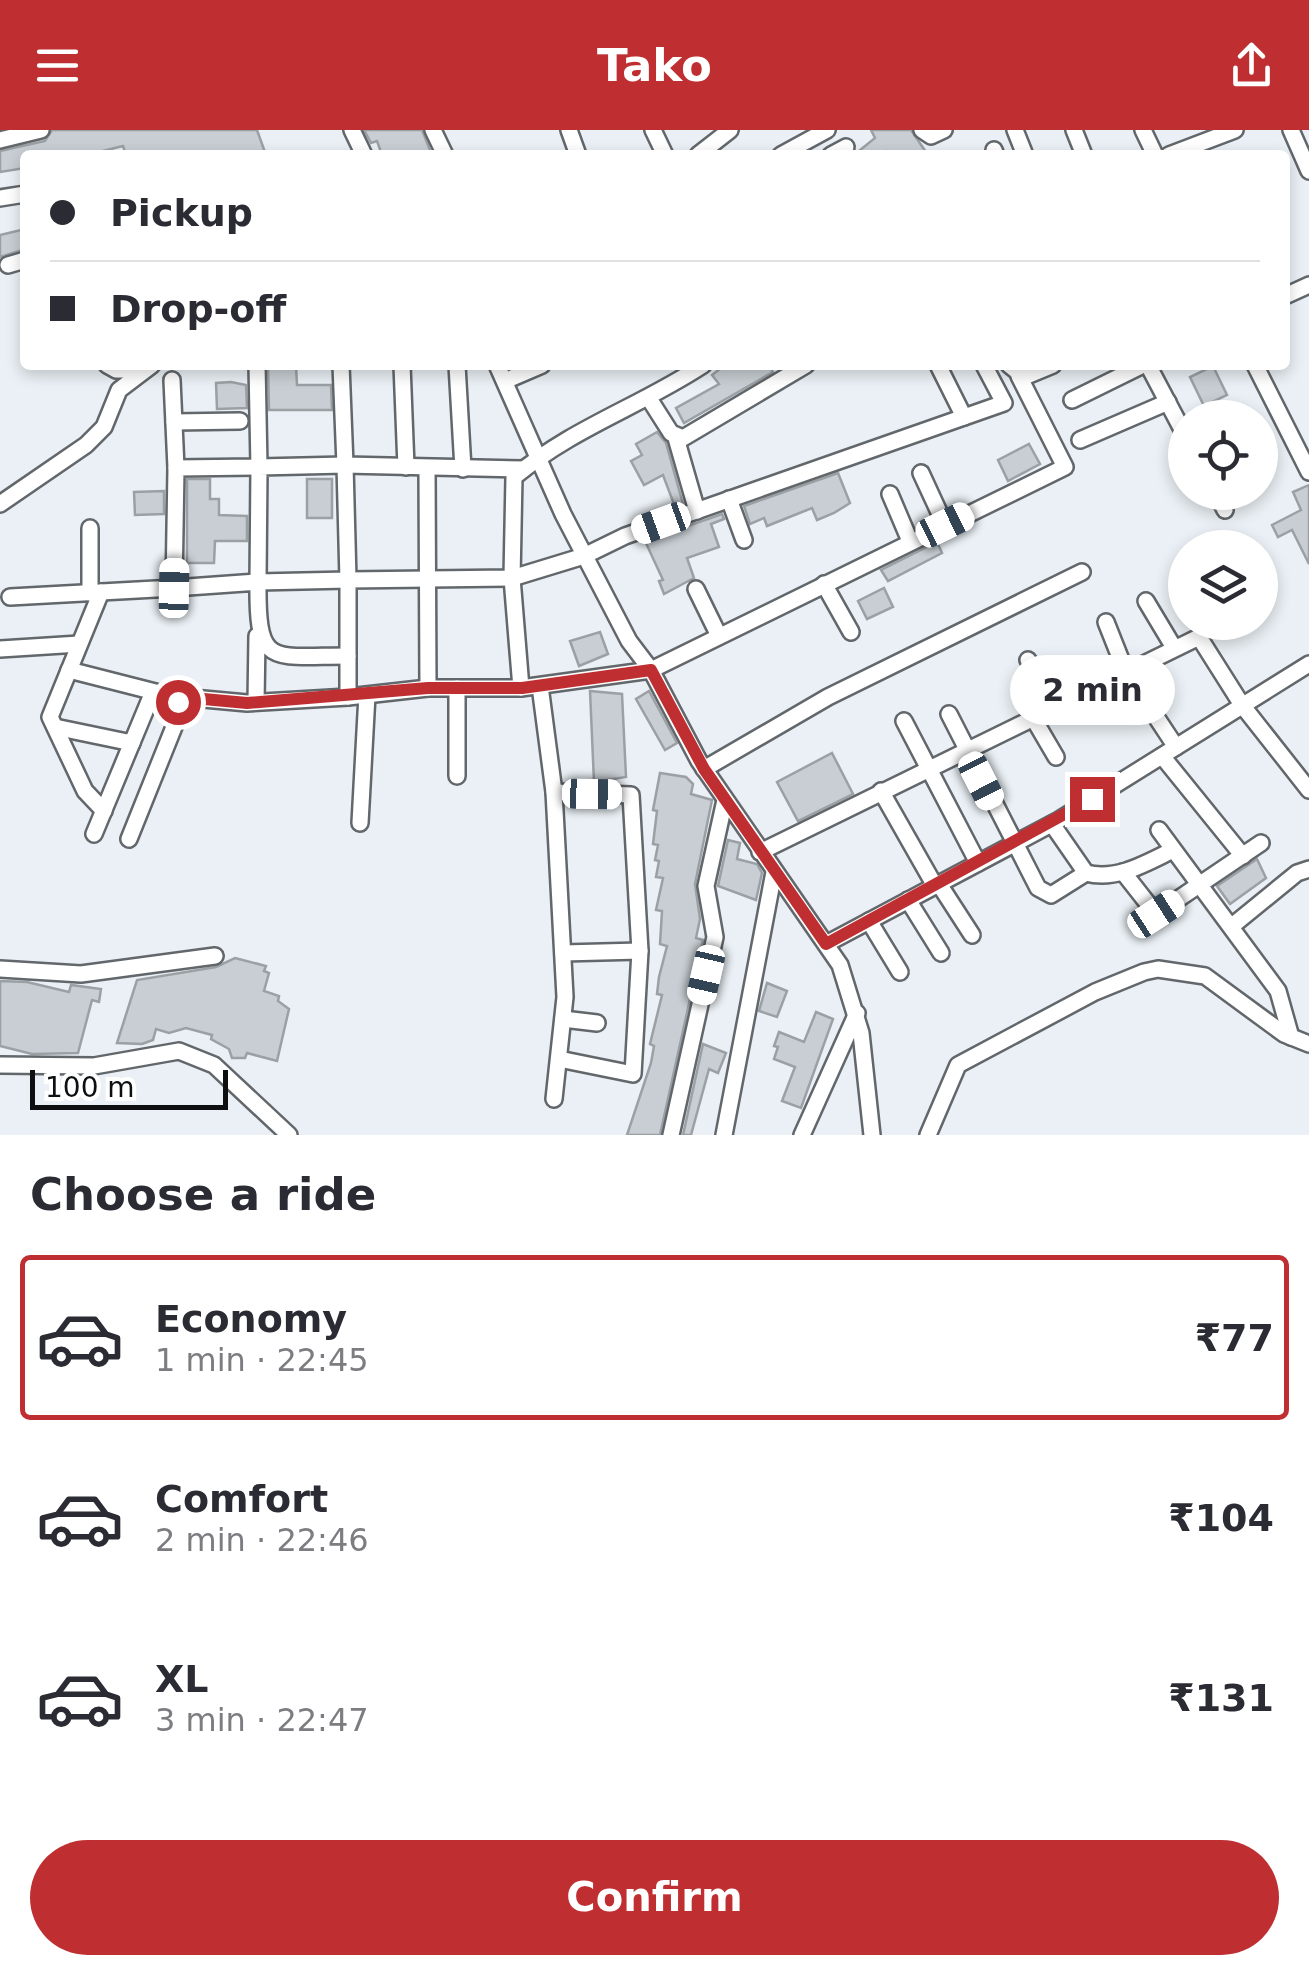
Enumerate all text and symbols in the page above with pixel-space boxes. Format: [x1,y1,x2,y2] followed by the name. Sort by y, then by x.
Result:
[30,38,85,93] icon: menu
[1224,38,1279,93] icon: share
[597,39,712,92] text: Tako
[110,191,253,235] text: Pickup
[110,287,286,331] text: Drop-off
[1168,400,1278,640] map controls
[1168,400,1278,510] button: locate
[911,498,979,552] car
[628,499,694,547] car
[1168,530,1278,640] button: layers
[158,558,190,618] car
[1010,654,1174,724] callout: 2 min
[1042,671,1143,709] text: 2 min
[156,680,201,725] route start
[954,747,1008,815] car
[1070,777,1115,822] route end
[562,778,622,810] car
[1123,885,1189,943] car
[685,942,727,1008] car
[30,1065,228,1110] scale bar
[45,1071,135,1104] text: 100 m
[30,1168,376,1221] text: Choose a ride
[35,1293,125,1383] icon: car
[155,1297,347,1341] text: Economy
[1195,1316,1274,1360] text: ₹77
[155,1341,369,1379] text: 1 min · 22:45
[35,1473,125,1563] icon: car
[155,1477,328,1521] text: Comfort
[1168,1496,1274,1540] text: ₹104
[155,1521,369,1559] text: 2 min · 22:46
[35,1653,125,1743] icon: car
[155,1657,209,1701] text: XL
[1168,1676,1274,1720] text: ₹131
[155,1701,369,1739] text: 3 min · 22:47
[30,1840,1279,1955] button: Confirm

